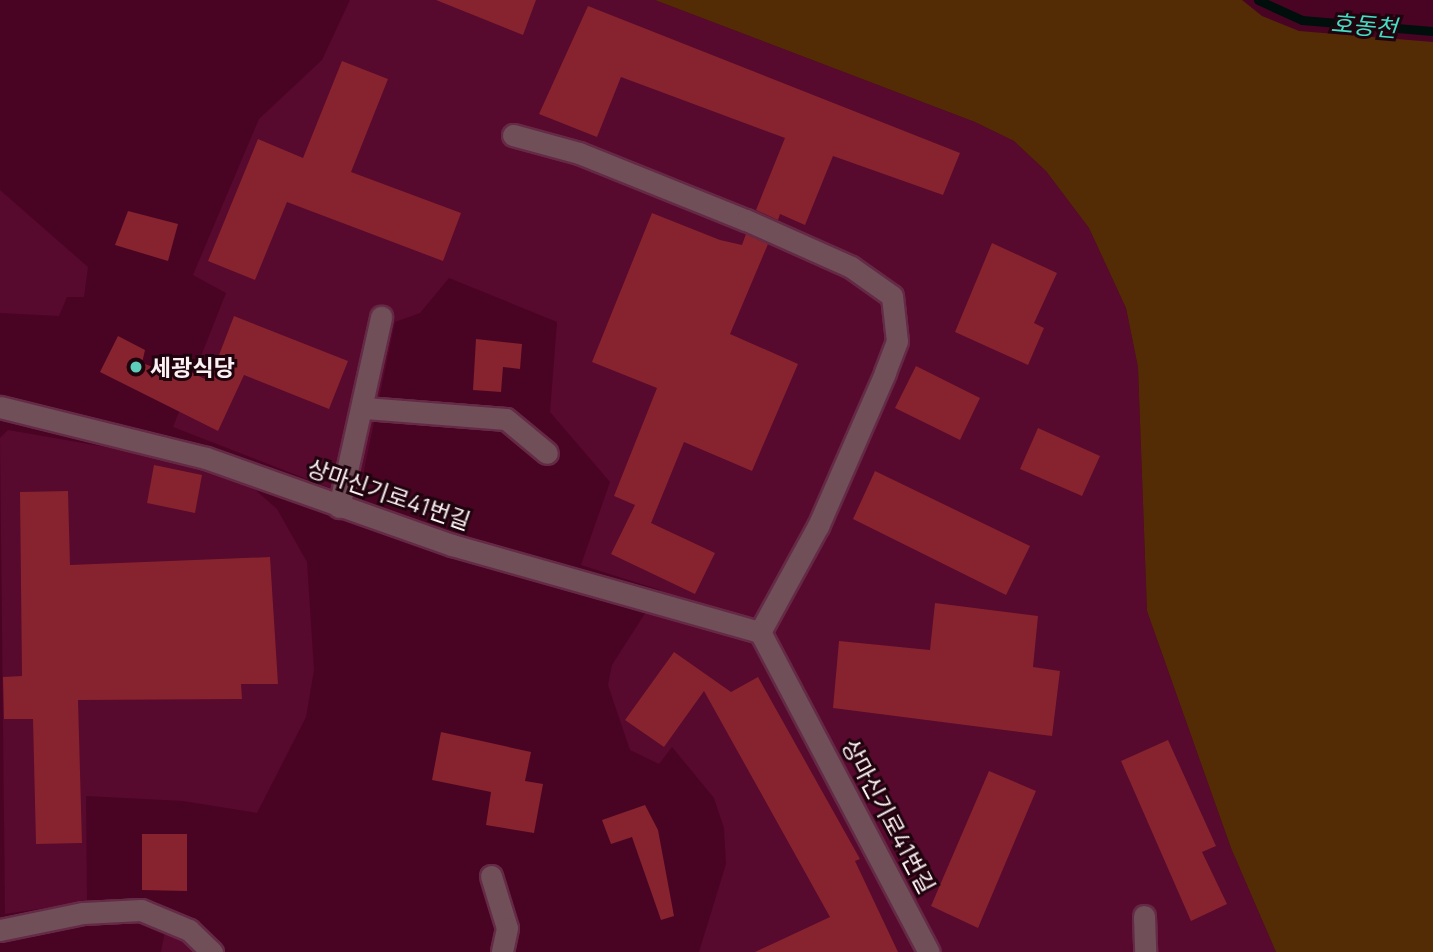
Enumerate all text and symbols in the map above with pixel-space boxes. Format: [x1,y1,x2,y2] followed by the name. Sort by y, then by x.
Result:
[1330,8,1398,42] water label: 호동천
[150,353,235,381] place label: 세광식당
[128,359,144,375] marker: 세광식당
[304,453,474,535] street label: 상마신기로41번길
[837,734,941,898] street label: 상마신기로41번길

